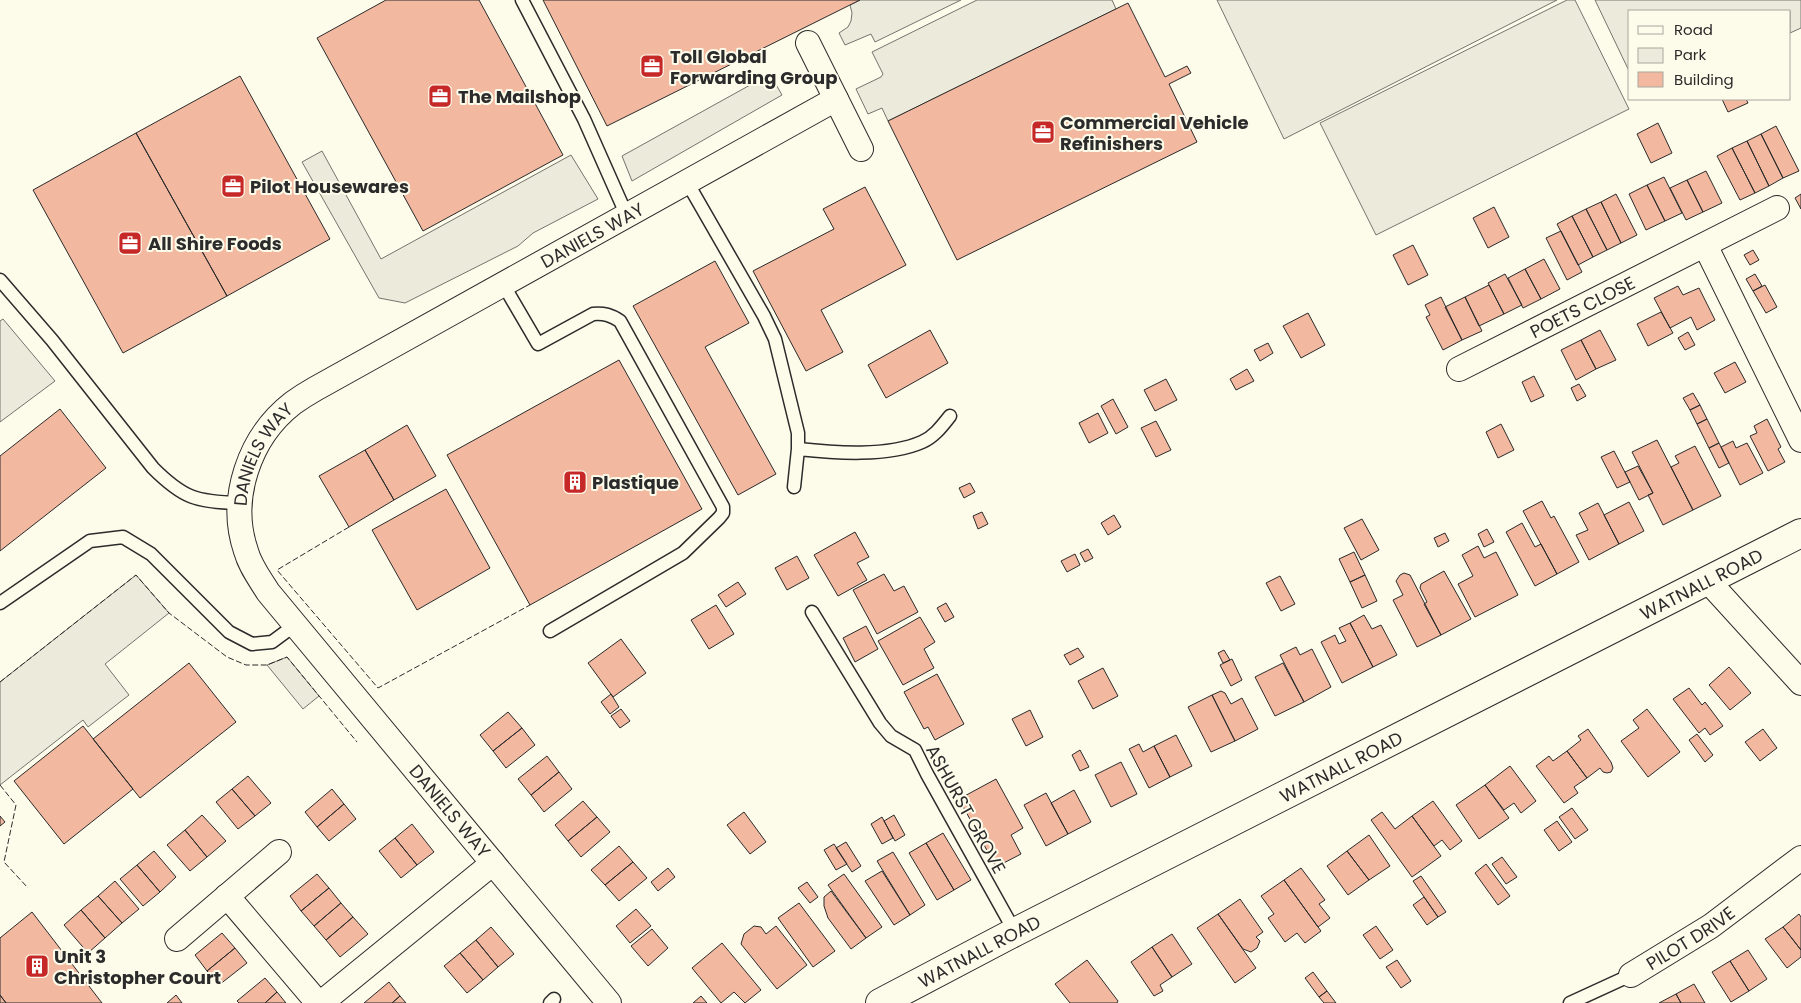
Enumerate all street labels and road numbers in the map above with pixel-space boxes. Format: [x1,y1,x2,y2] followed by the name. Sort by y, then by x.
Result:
[536,196,649,274] street label: DANIELS WAY
[1525,270,1639,344] street label: POETS CLOSE
[227,396,298,507] street label: DANIELS WAY
[1635,542,1767,625] street label: WATNALL ROAD
[1275,725,1407,808] street label: WATNALL ROAD
[920,740,1012,878] street label: ASHURST GROVE
[404,759,497,863] street label: DANIELS WAY
[1641,900,1740,975] street label: PILOT DRIVE
[914,909,1045,993] street label: WATNALL ROAD

